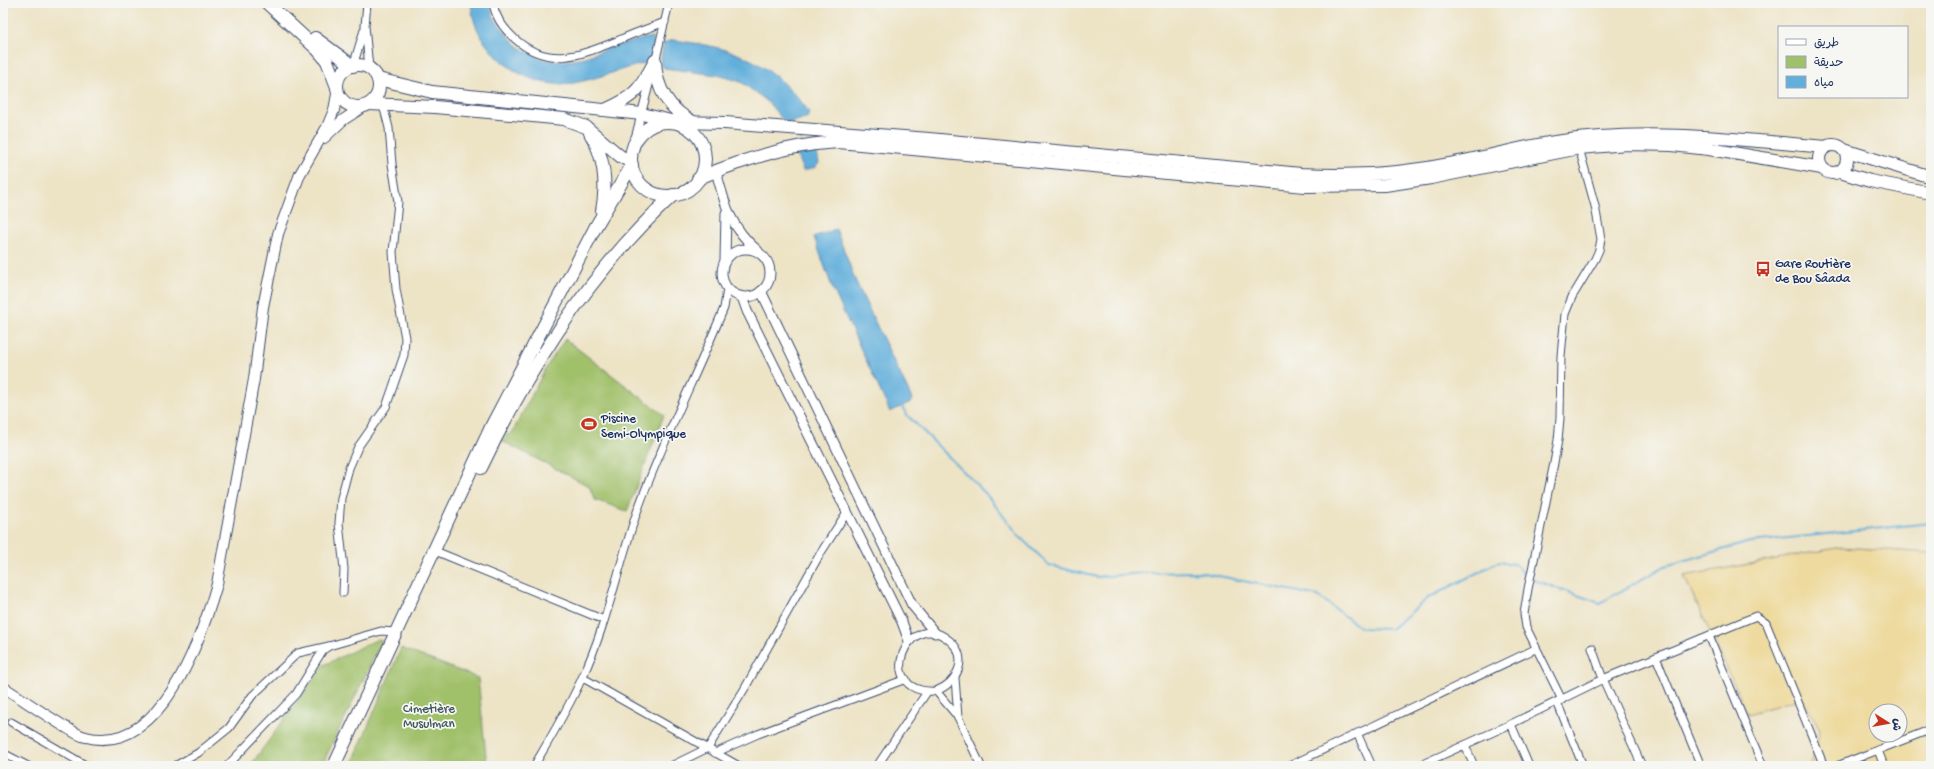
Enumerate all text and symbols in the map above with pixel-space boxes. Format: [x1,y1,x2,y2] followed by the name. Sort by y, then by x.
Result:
[1778,26,1908,98] legend
[1814,37,1839,51] text: طريق
[1814,57,1843,71] text: حديقة
[1814,77,1834,91] text: مياه
[1775,257,1851,287] place label: Gare Routière de Bou Sâada
[1754,260,1772,278] bus stop icon: Gare Routière de Bou Sâada
[600,412,686,442] place label: Piscine Semi-Olympique
[580,415,598,433] sports icon: Piscine Semi-Olympique
[403,702,456,732] park label: Cimetière Musulman
[1868,703,1908,743] north arrow
[1889,717,1903,732] text: ش

